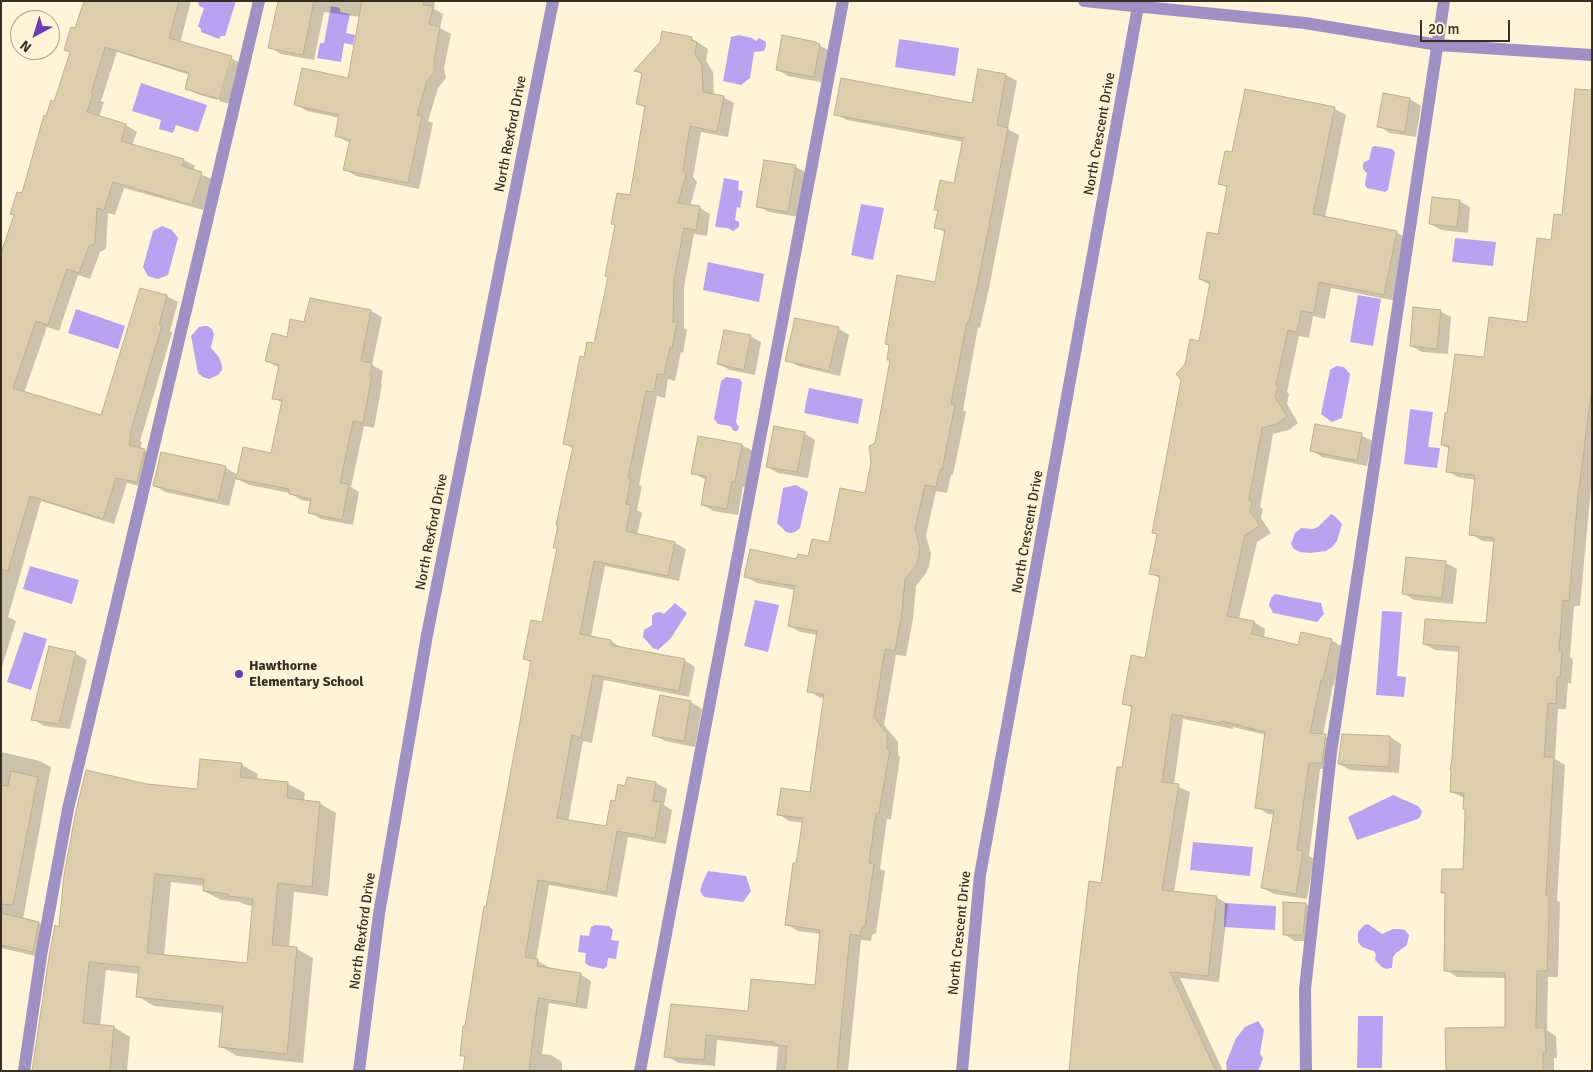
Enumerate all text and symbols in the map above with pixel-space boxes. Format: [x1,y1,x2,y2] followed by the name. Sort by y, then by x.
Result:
[10,10,60,60] north arrow
[1423,10,1513,42] scale bar
[1428,20,1459,38] text: 20 m
[17,37,35,56] text: N
[1081,71,1119,197] street label: North Crescent Drive
[491,74,531,194] street label: North Rexford Drive
[1009,469,1047,595] street label: North Crescent Drive
[412,472,452,592] street label: North Rexford Drive
[249,658,364,690] place label: Hawthorne Elementary School
[233,668,245,680] marker: Hawthorne Elementary School
[945,870,975,996] street label: North Crescent Drive
[346,871,380,991] street label: North Rexford Drive

